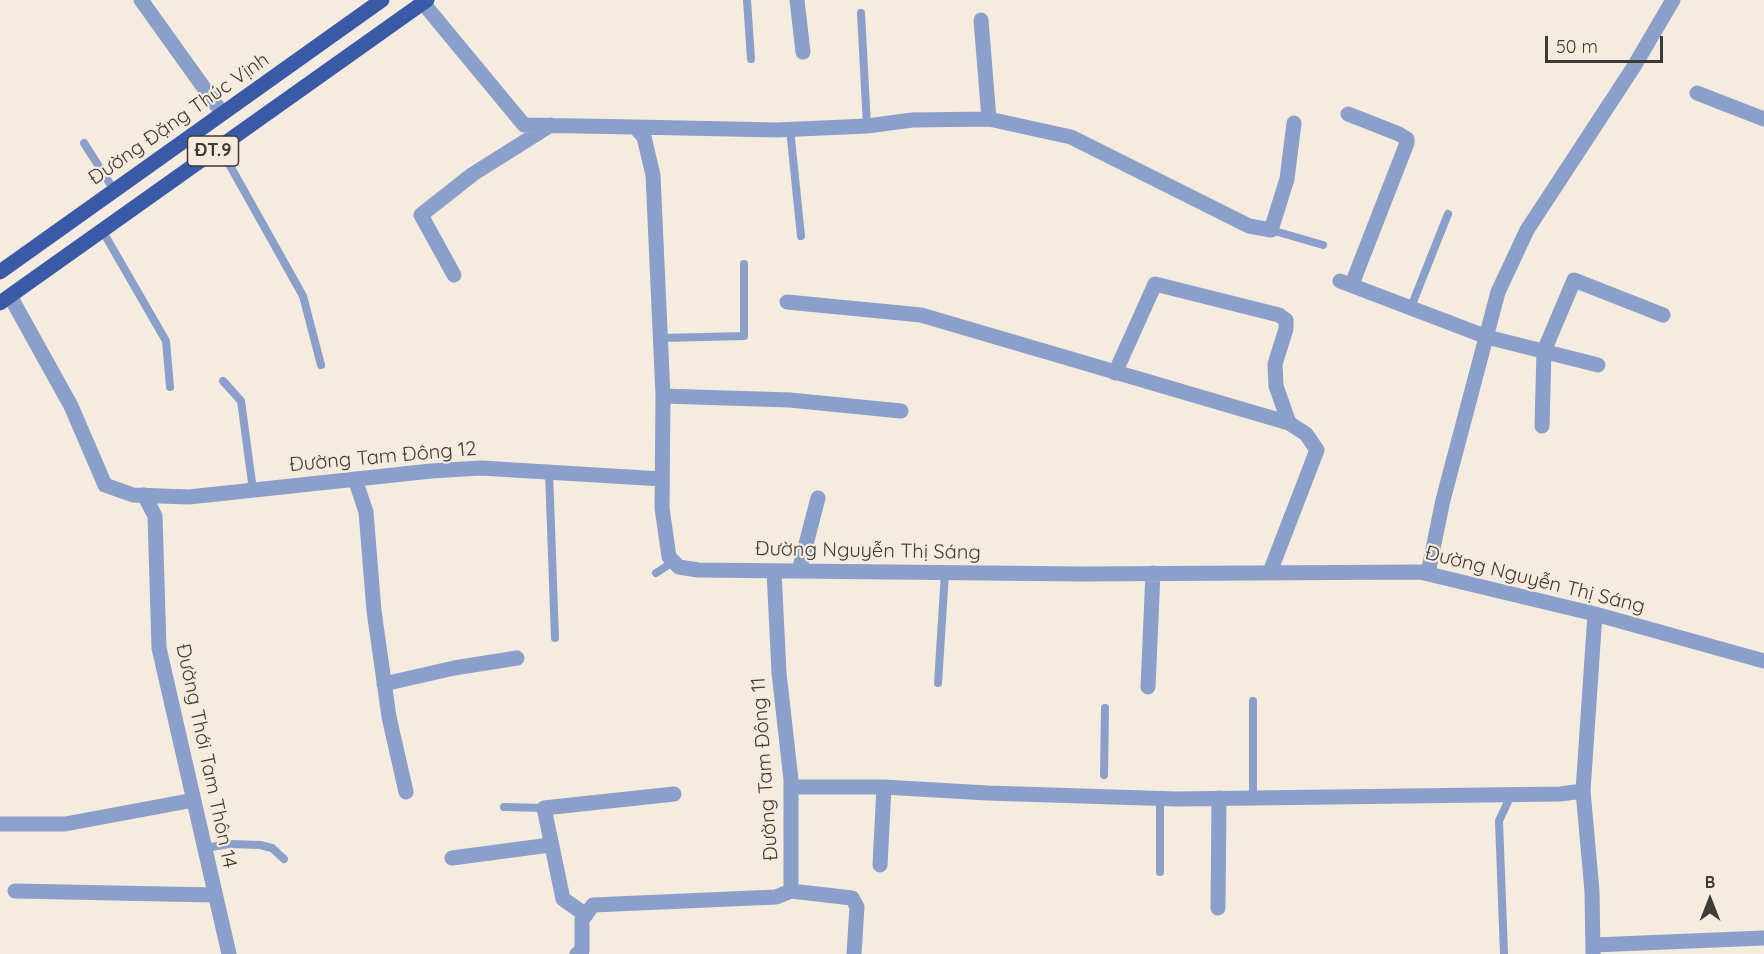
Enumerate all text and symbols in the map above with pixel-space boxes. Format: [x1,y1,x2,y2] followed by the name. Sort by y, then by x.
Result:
[1548,24,1666,62] scale bar
[1556,35,1598,58] text: 50 m
[84,48,274,190] street label: Đường Đặng Thúc Vịnh
[188,136,238,166] road number: ĐT.9
[288,437,478,477] street label: Đường Tam Đông 12
[755,537,981,565] street label: Đường Nguyễn Thị Sáng
[1423,541,1647,619] street label: Đường Nguyễn Thị Sáng
[170,642,242,870] street label: Đường Thới Tam Thôn 14
[747,676,783,862] street label: Đường Tam Đông 11
[1680,870,1740,930] north arrow
[1705,872,1715,892] text: B

